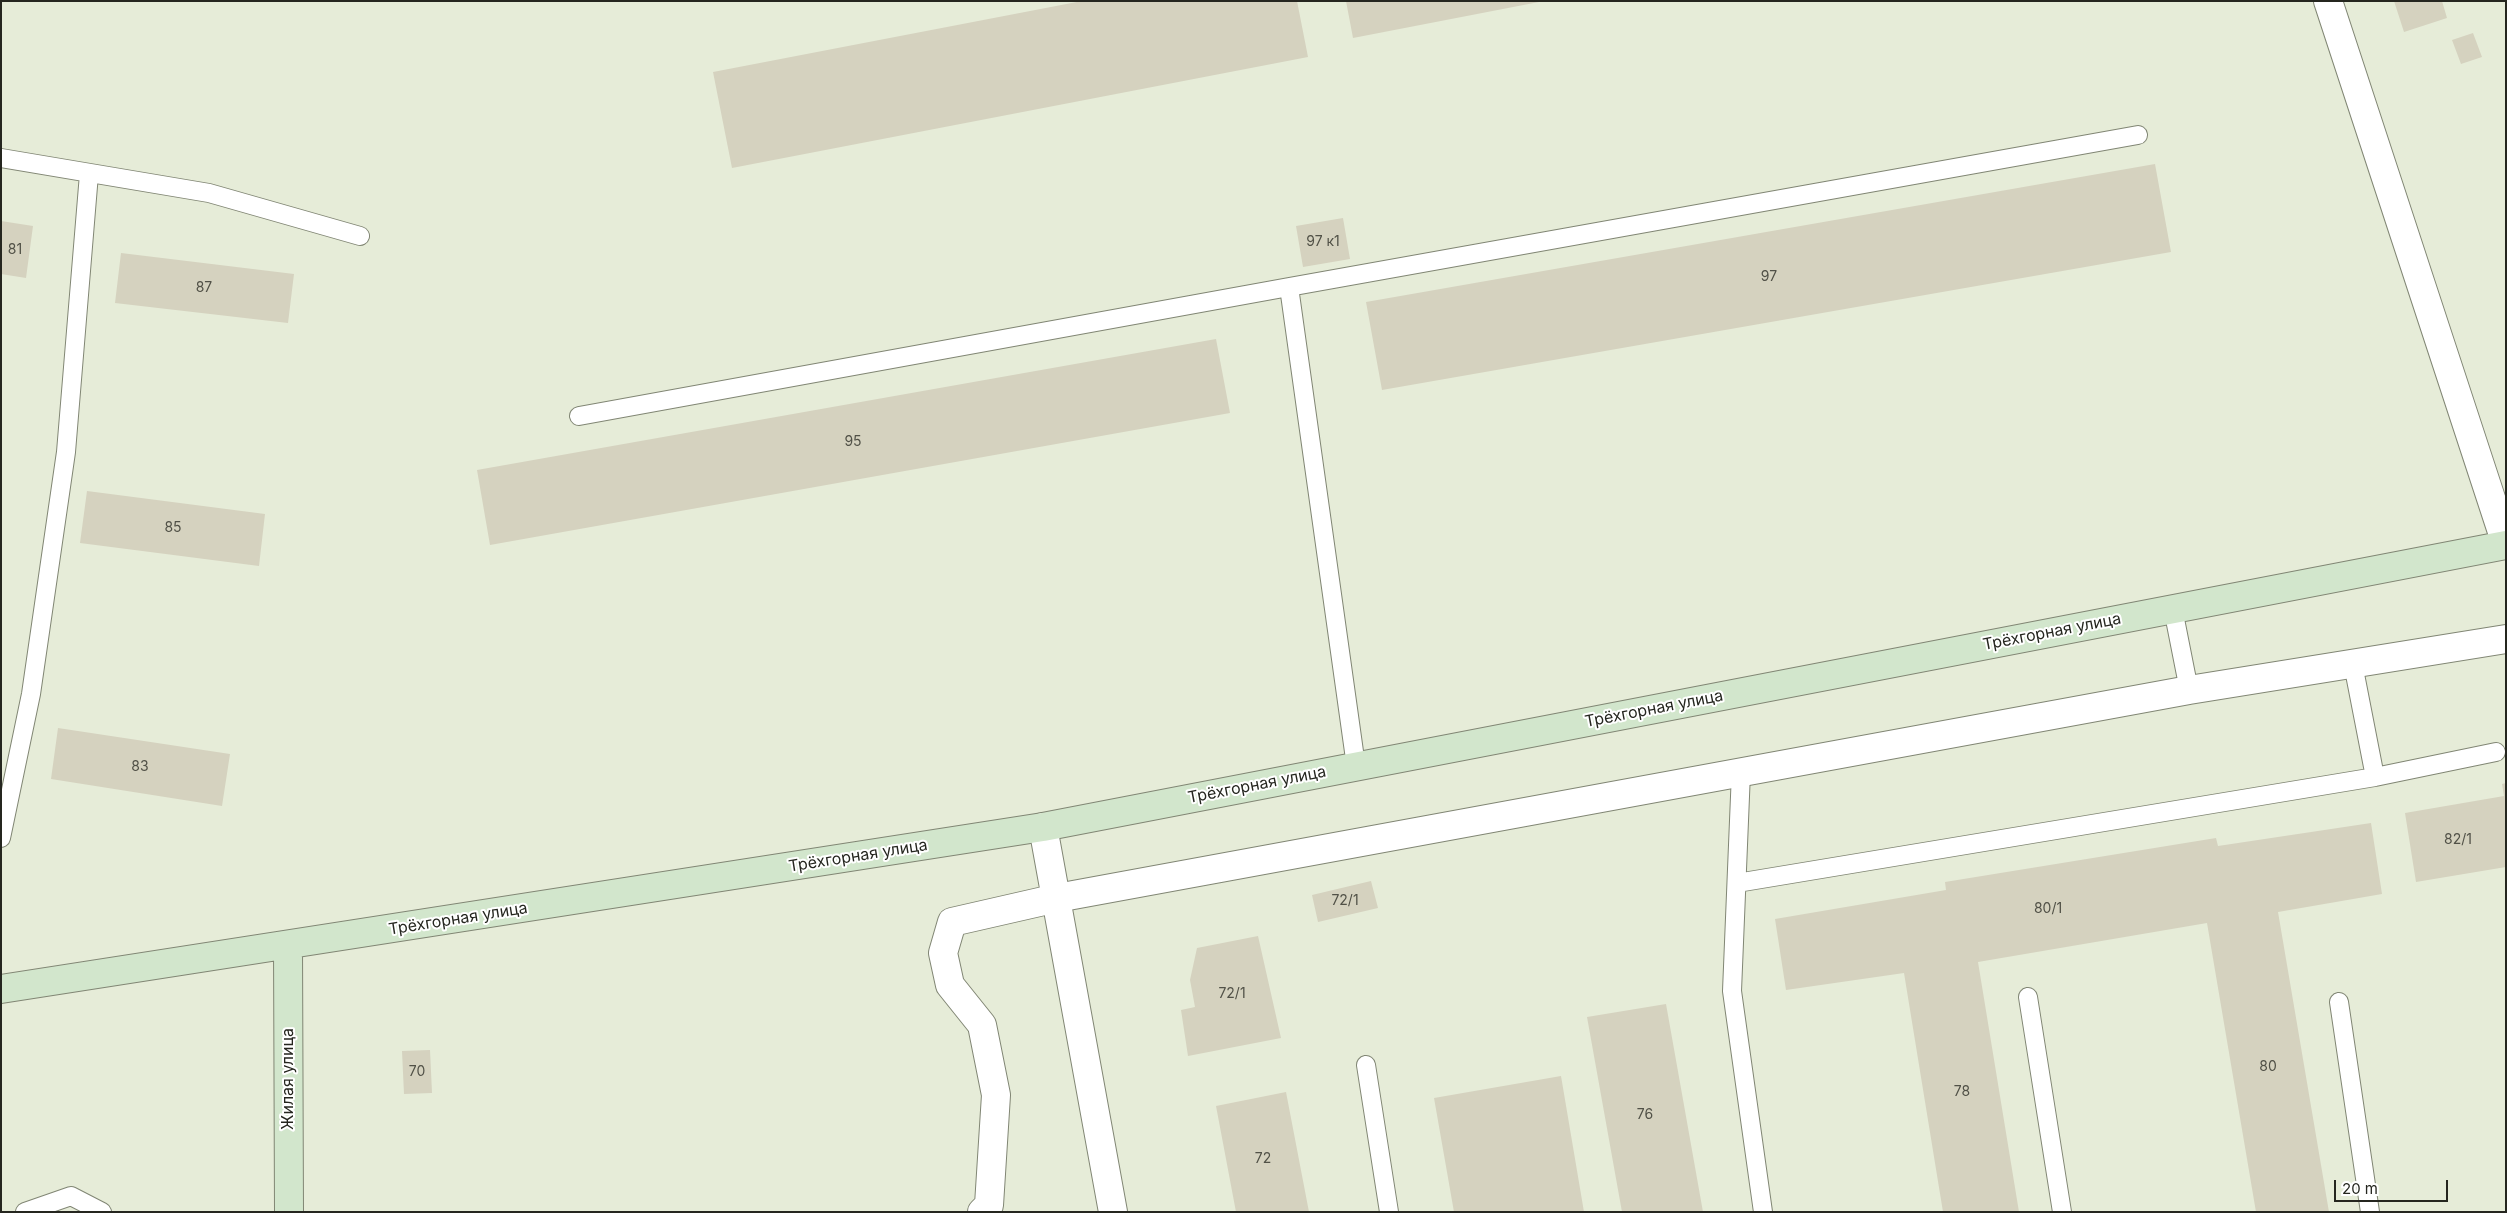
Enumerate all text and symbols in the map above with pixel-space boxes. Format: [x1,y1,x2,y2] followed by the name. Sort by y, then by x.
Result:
[1306,234,1340,250] house number: 97 к1
[8,242,22,258] house number: 81
[1761,269,1777,285] house number: 97
[196,280,212,296] house number: 87
[844,434,862,450] house number: 95
[164,520,182,536] house number: 85
[1981,609,2123,655] street label: Трёхгорная улица
[1583,686,1725,732] street label: Трёхгорная улица
[131,759,149,775] house number: 83
[1186,762,1328,808] street label: Трёхгорная улица
[2444,832,2472,848] house number: 82/1
[787,836,929,876] street label: Трёхгорная улица
[1331,893,1359,909] house number: 72/1
[387,899,529,939] street label: Трёхгорная улица
[2034,901,2062,917] house number: 80/1
[1218,986,1246,1002] house number: 72/1
[278,1028,298,1130] street label: Жилая улица
[2259,1059,2277,1075] house number: 80
[409,1064,425,1080] house number: 70
[1954,1084,1970,1100] house number: 78
[1637,1107,1653,1123] house number: 76
[1255,1151,1271,1167] house number: 72
[2337,1170,2451,1202] scale bar
[2342,1179,2378,1198] text: 20 m

